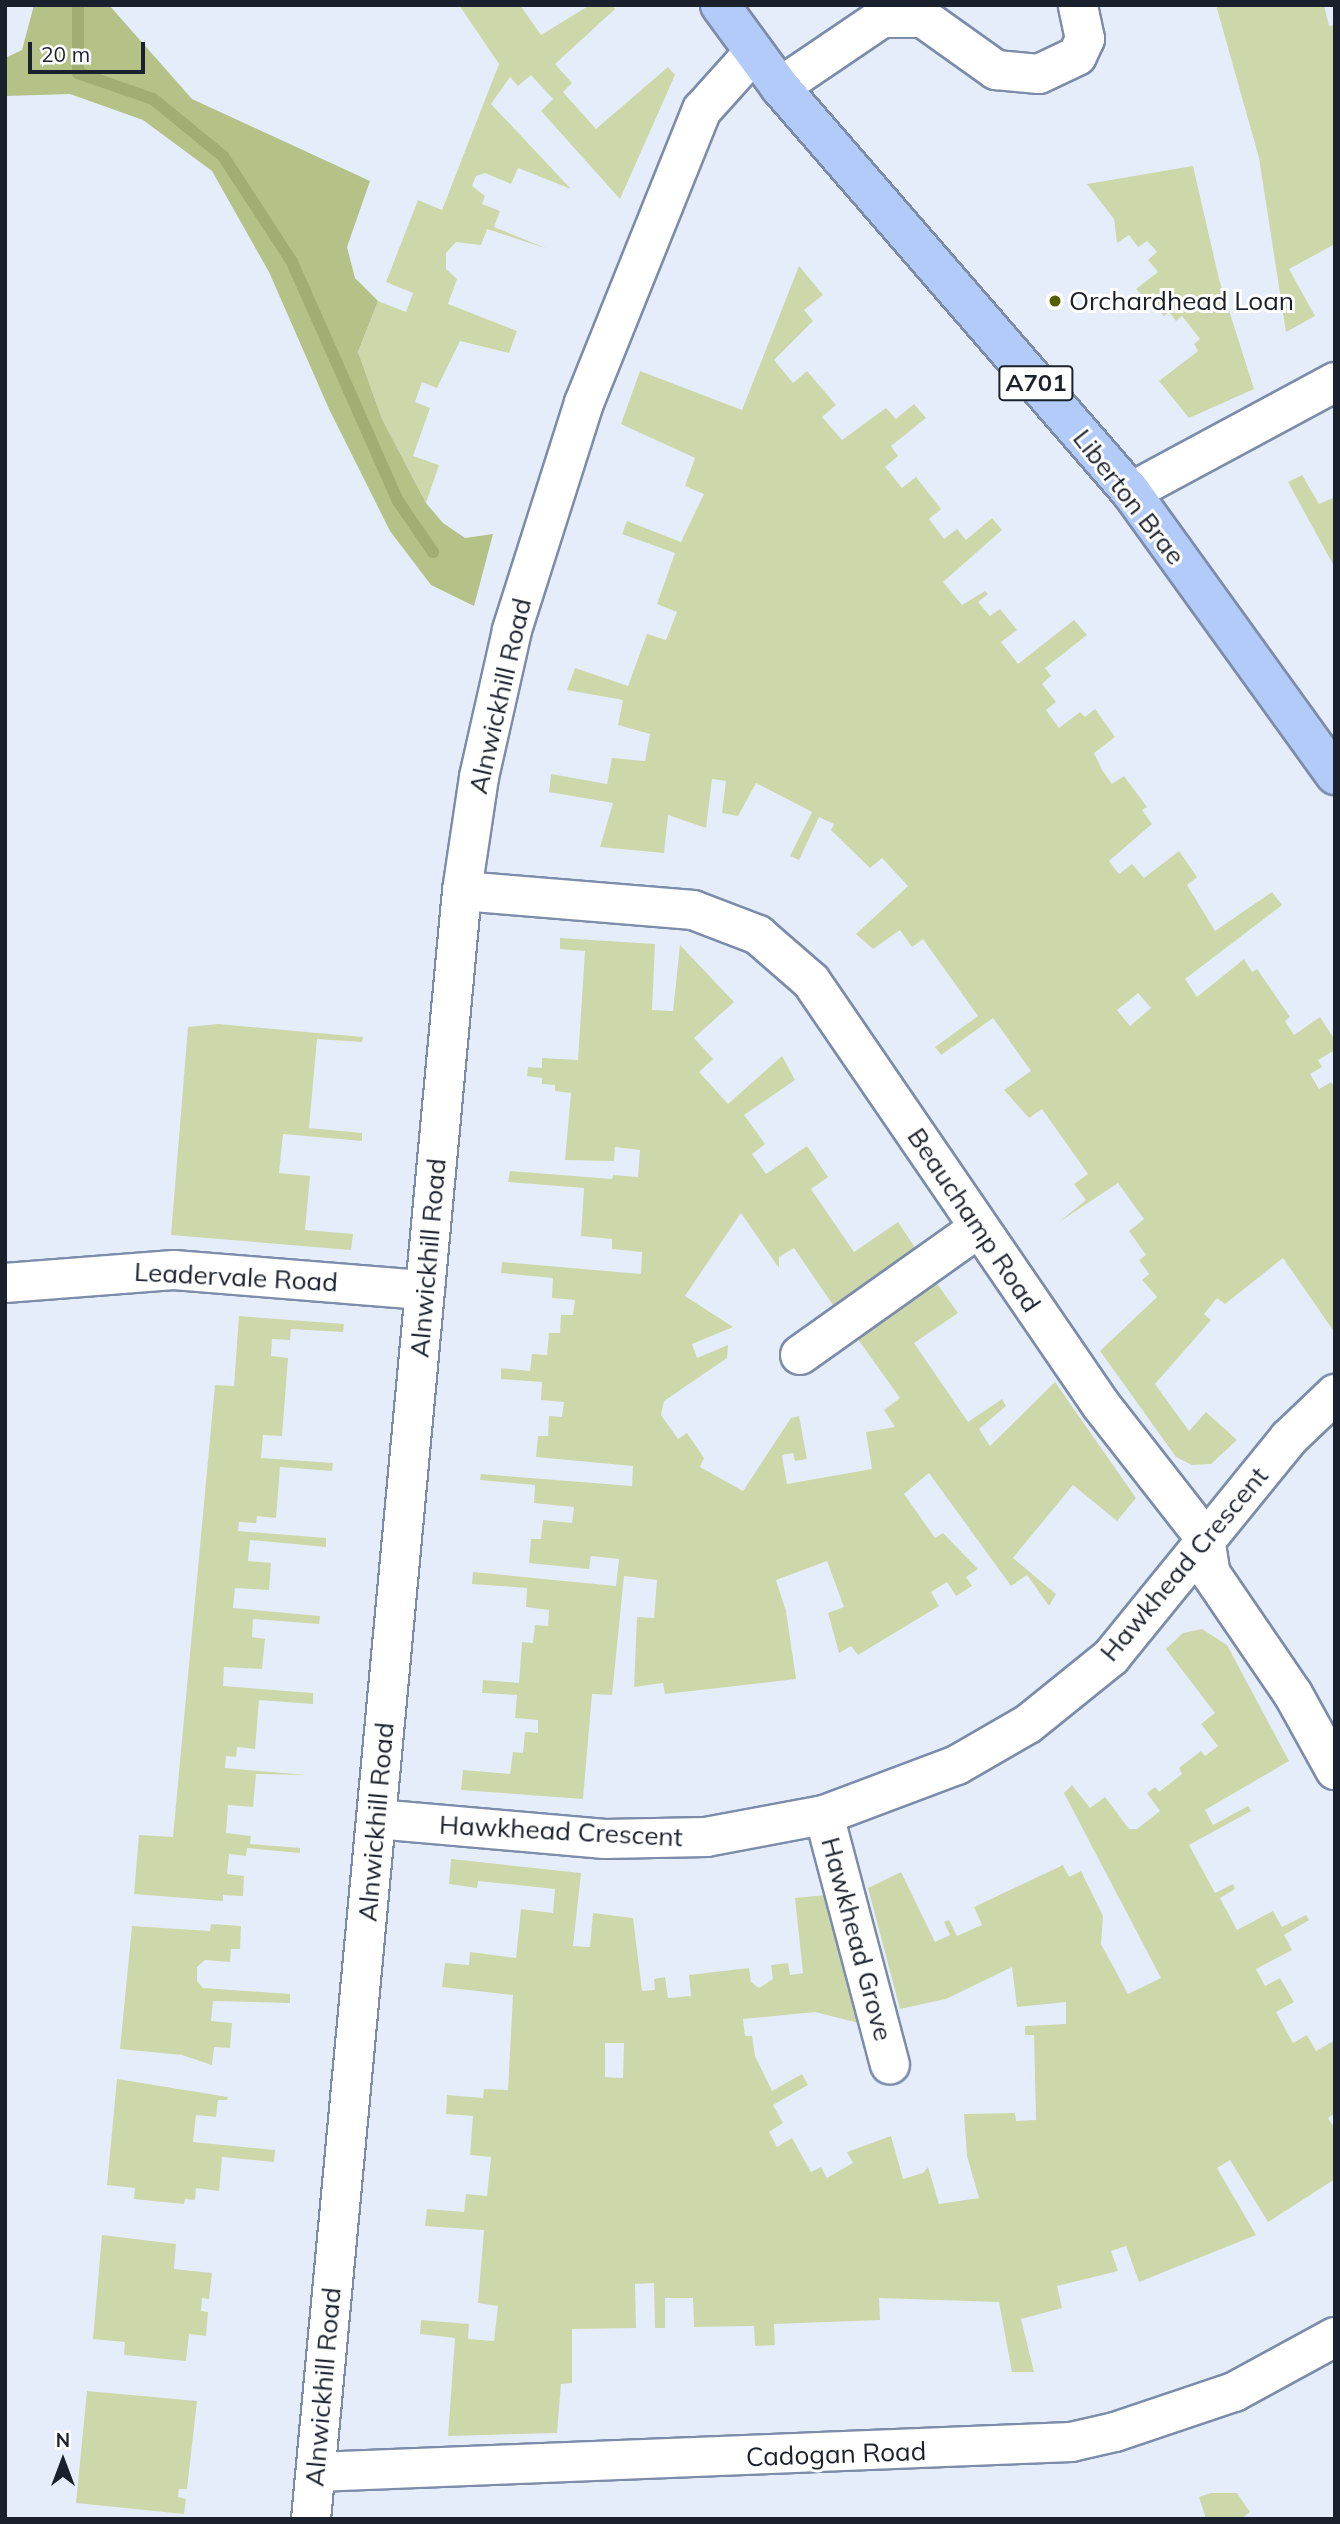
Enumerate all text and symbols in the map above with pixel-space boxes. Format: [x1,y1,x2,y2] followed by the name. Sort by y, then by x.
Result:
[32,28,149,72] scale bar
[41,41,90,67] text: 20 m
[1069,285,1294,317] place label: Orchardhead Loan
[1047,293,1063,309] marker: Orchardhead Loan
[998,362,1074,404] road number: A701
[1067,423,1191,571] street label: Liberton Brae
[462,595,538,797] street label: Alnwickhill Road
[901,1122,1047,1318] street label: Beauchamp Road
[404,1157,452,1359] street label: Alnwickhill Road
[133,1256,339,1298] street label: Leadervale Road
[1094,1461,1274,1667] street label: Hawkhead Crescent
[352,1721,400,1923] street label: Alnwickhill Road
[438,1809,684,1853] street label: Hawkhead Crescent
[815,1834,899,2044] street label: Hawkhead Grove
[299,2286,347,2488] street label: Alnwickhill Road
[28,2426,98,2496] north arrow
[56,2428,70,2452] text: N
[745,2435,927,2473] street label: Cadogan Road

